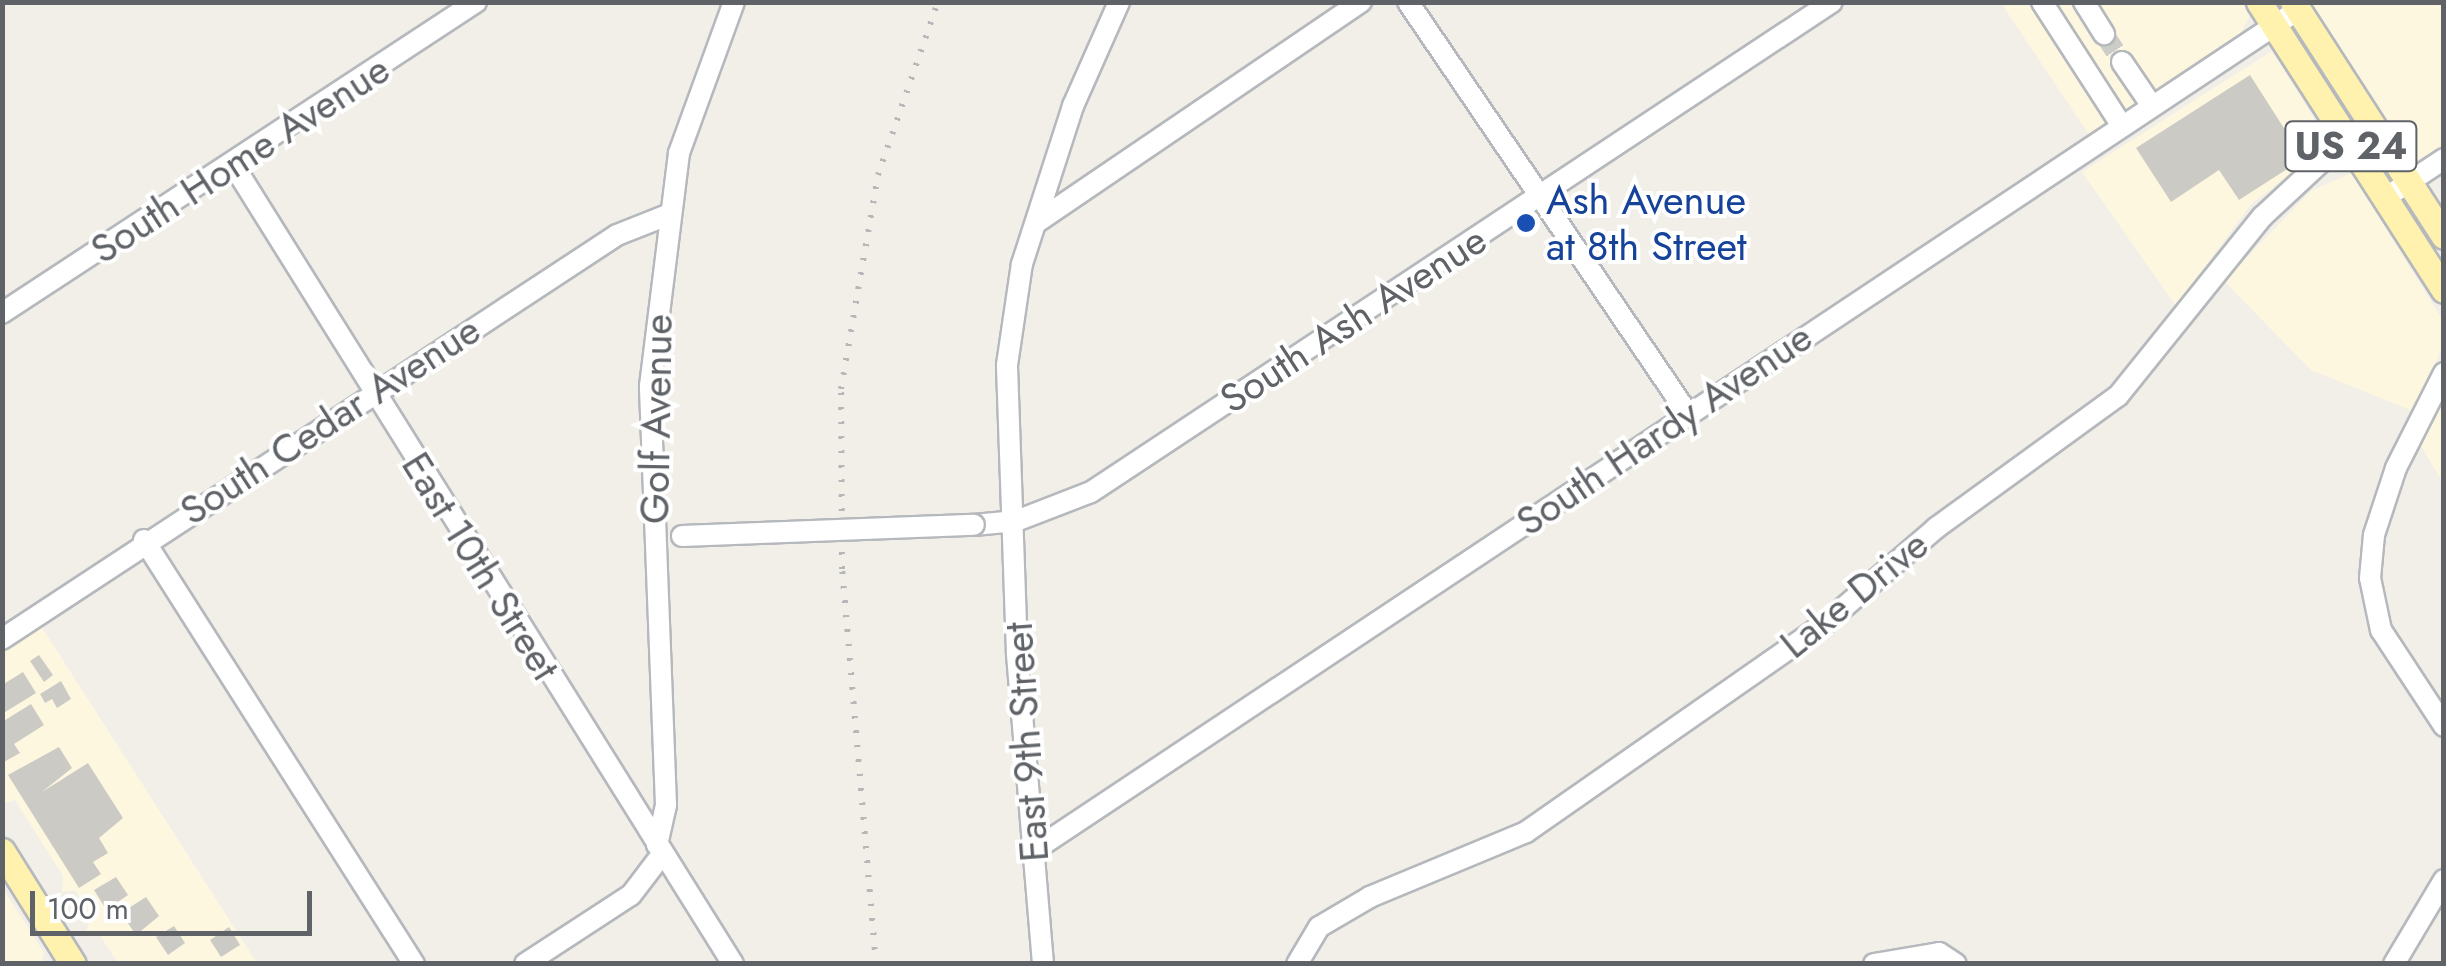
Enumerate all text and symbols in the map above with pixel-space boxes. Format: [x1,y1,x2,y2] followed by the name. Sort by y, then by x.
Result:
[82,45,398,273] street label: South Home Avenue
[2284,113,2418,179] road number: US 24
[1546,176,1747,270] place label: Ash Avenue at 8th Street
[1515,212,1537,234] marker: Ash Avenue at 8th Street
[1211,215,1495,423] street label: South Ash Avenue
[171,305,489,535] street label: South Cedar Avenue
[1507,312,1821,546] street label: South Hardy Avenue
[630,314,682,524] street label: Golf Avenue
[392,443,570,689] street label: East 10th Street
[1771,520,1937,668] street label: Lake Drive
[994,621,1058,863] street label: East 9th Street
[35,871,318,933] scale bar
[47,887,129,930] text: 100 m

